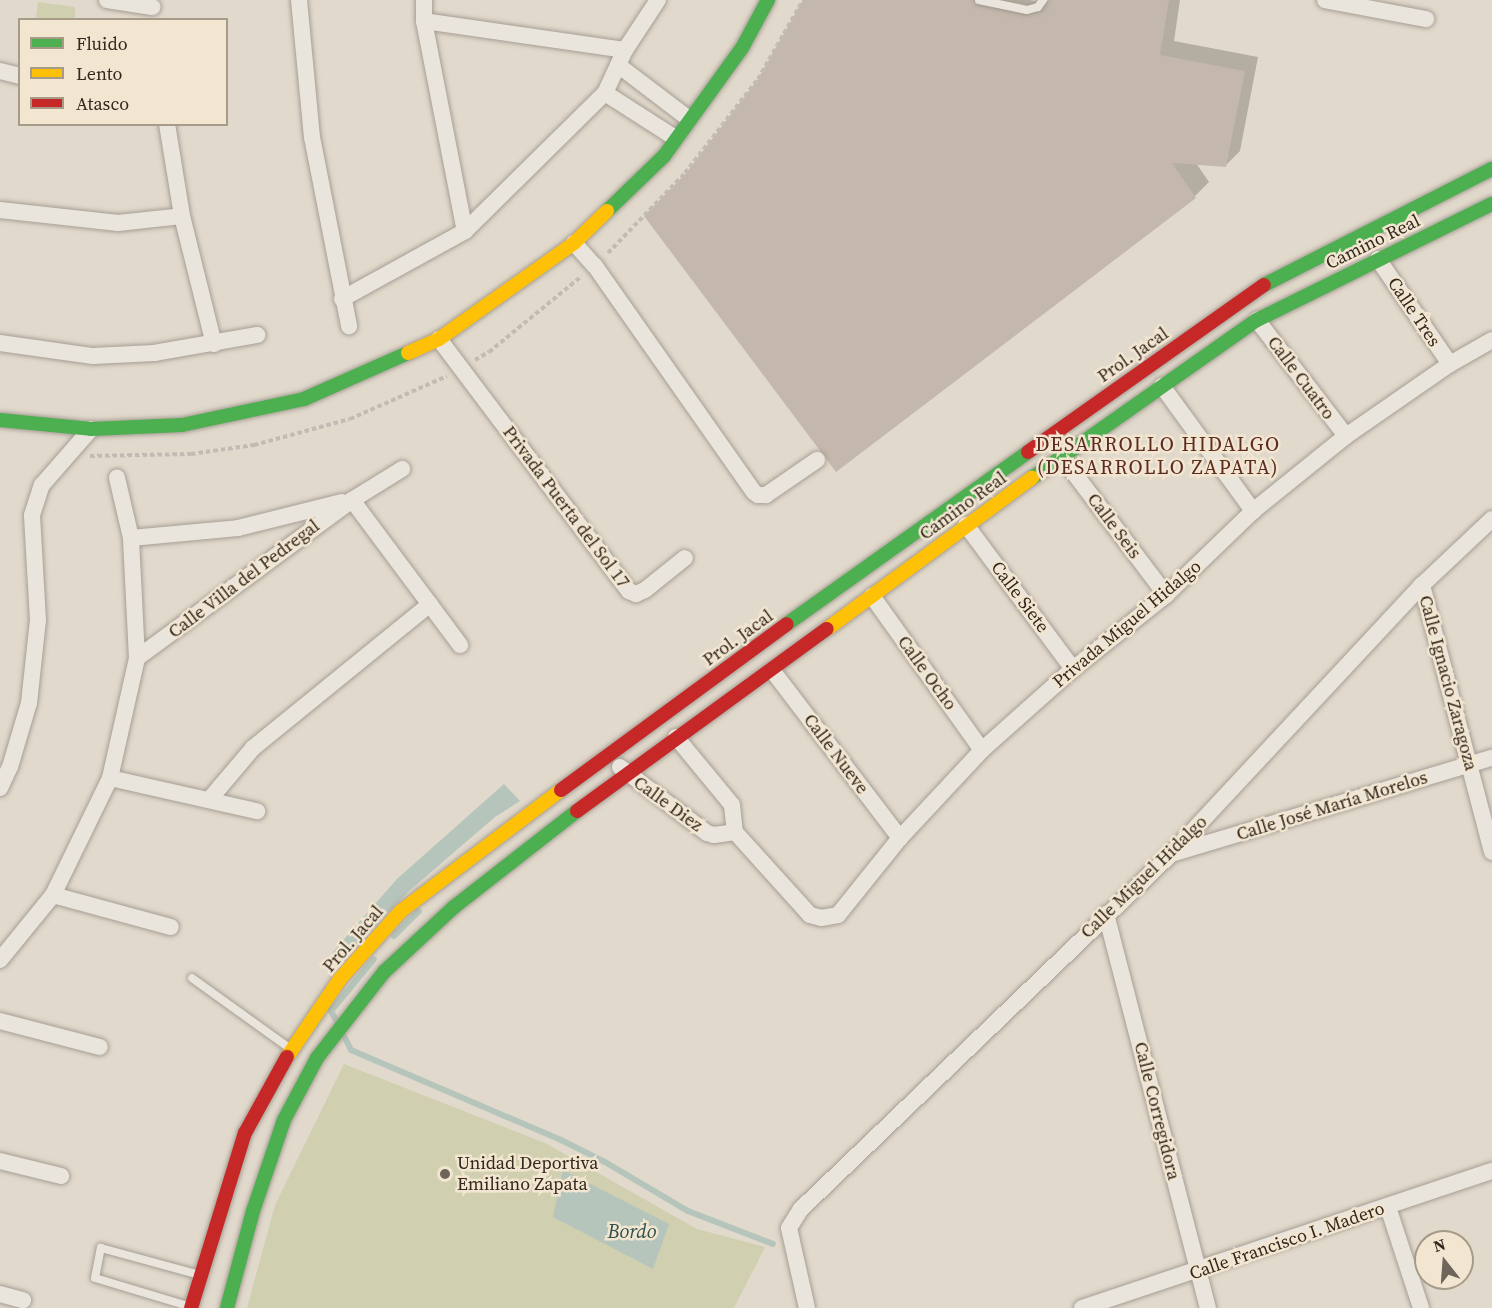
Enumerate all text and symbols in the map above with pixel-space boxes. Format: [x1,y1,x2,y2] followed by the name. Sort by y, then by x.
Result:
[18,18,228,126] legend
[76,31,128,56] text: Fluido
[76,61,122,86] text: Lento
[76,91,129,116] text: Atasco
[1322,210,1424,274] street label: Camino Real
[1383,273,1445,351] street label: Calle Tres
[1094,323,1172,387] street label: Prol. Jacal
[1263,332,1339,424] street label: Calle Cuatro
[498,422,634,592] street label: Privada Puerta del Sol 17
[1035,433,1281,480] district label: DESARROLLO HIDALGO (DESARROLLO ZAPATA)
[915,467,1011,545] street label: Camino Real
[1082,489,1146,563] street label: Calle Seis
[164,515,324,643] street label: Calle Villa del Pedregal
[1048,556,1206,692] street label: Privada Miguel Hidalgo
[986,557,1054,637] street label: Calle Siete
[1414,593,1482,773] street label: Calle Ignacio Zaragoza
[699,605,777,671] street label: Prol. Jacal
[893,632,961,714] street label: Calle Ocho
[799,710,873,798] street label: Calle Nueve
[1234,767,1430,845] street label: Calle José María Morelos
[629,772,707,836] street label: Calle Diez
[1076,811,1212,943] street label: Calle Miguel Hidalgo
[318,901,388,977] street label: Prol. Jacal
[1129,1040,1185,1182] street label: Calle Corregidora
[457,1153,598,1196] place label: Unidad Deportiva Emiliano Zapata
[438,1167,452,1181] marker: Unidad Deportiva Emiliano Zapata
[1187,1197,1387,1285] street label: Calle Francisco I. Madero
[607,1219,657,1243] water label: Bordo
[1414,1230,1474,1290] north arrow
[1431,1232,1448,1257] text: N

